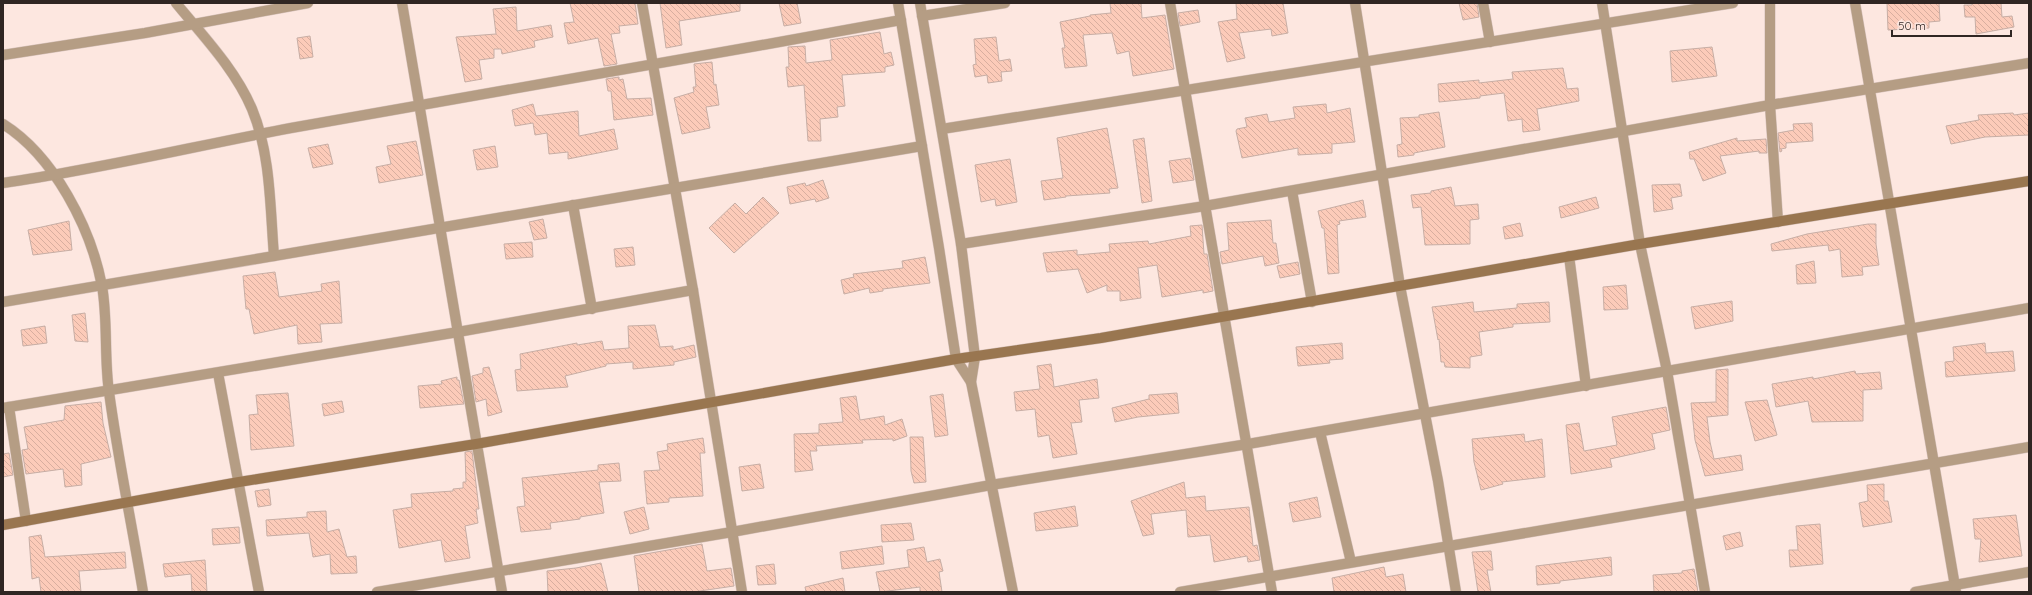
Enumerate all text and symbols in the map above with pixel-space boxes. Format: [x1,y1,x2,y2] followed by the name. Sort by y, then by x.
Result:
[1892,12,2011,38] scale bar
[1898,18,1926,33] text: 50 m

